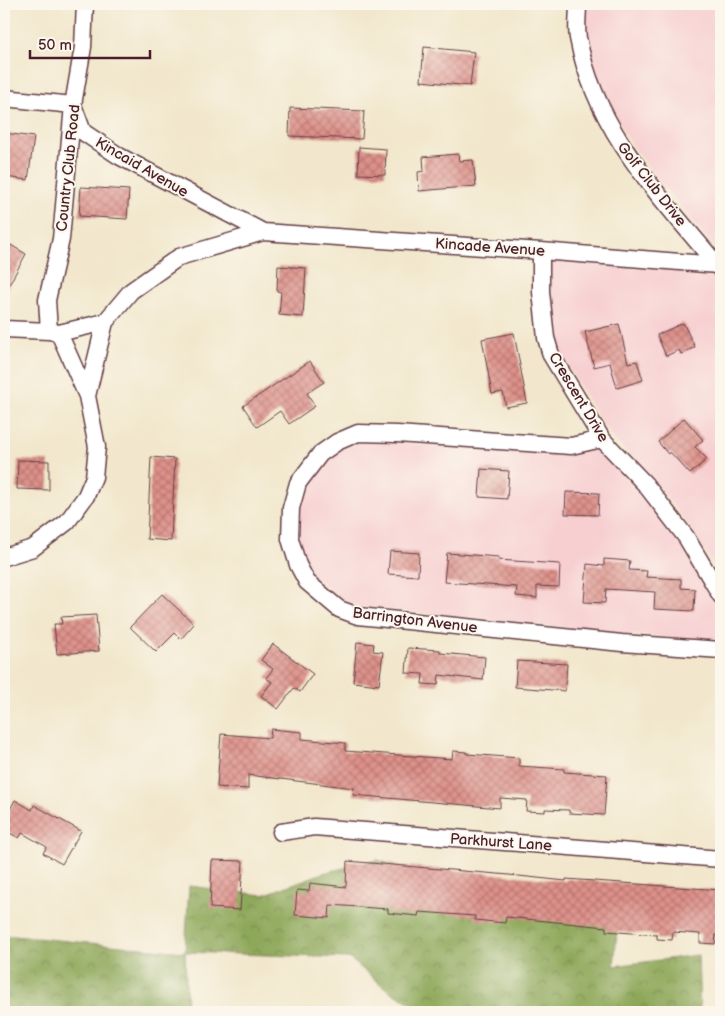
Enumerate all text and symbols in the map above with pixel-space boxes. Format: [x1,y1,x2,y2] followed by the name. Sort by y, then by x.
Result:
[30,28,150,60] scale bar
[38,36,72,55] text: 50 m
[52,104,85,233] street label: Country Club Road
[92,133,192,202] street label: Kincaid Avenue
[613,138,691,230] street label: Golf Club Drive
[434,234,546,261] street label: Kincade Avenue
[544,349,613,446] street label: Crescent Drive
[351,603,479,638] street label: Barrington Avenue
[449,829,553,856] street label: Parkhurst Lane

